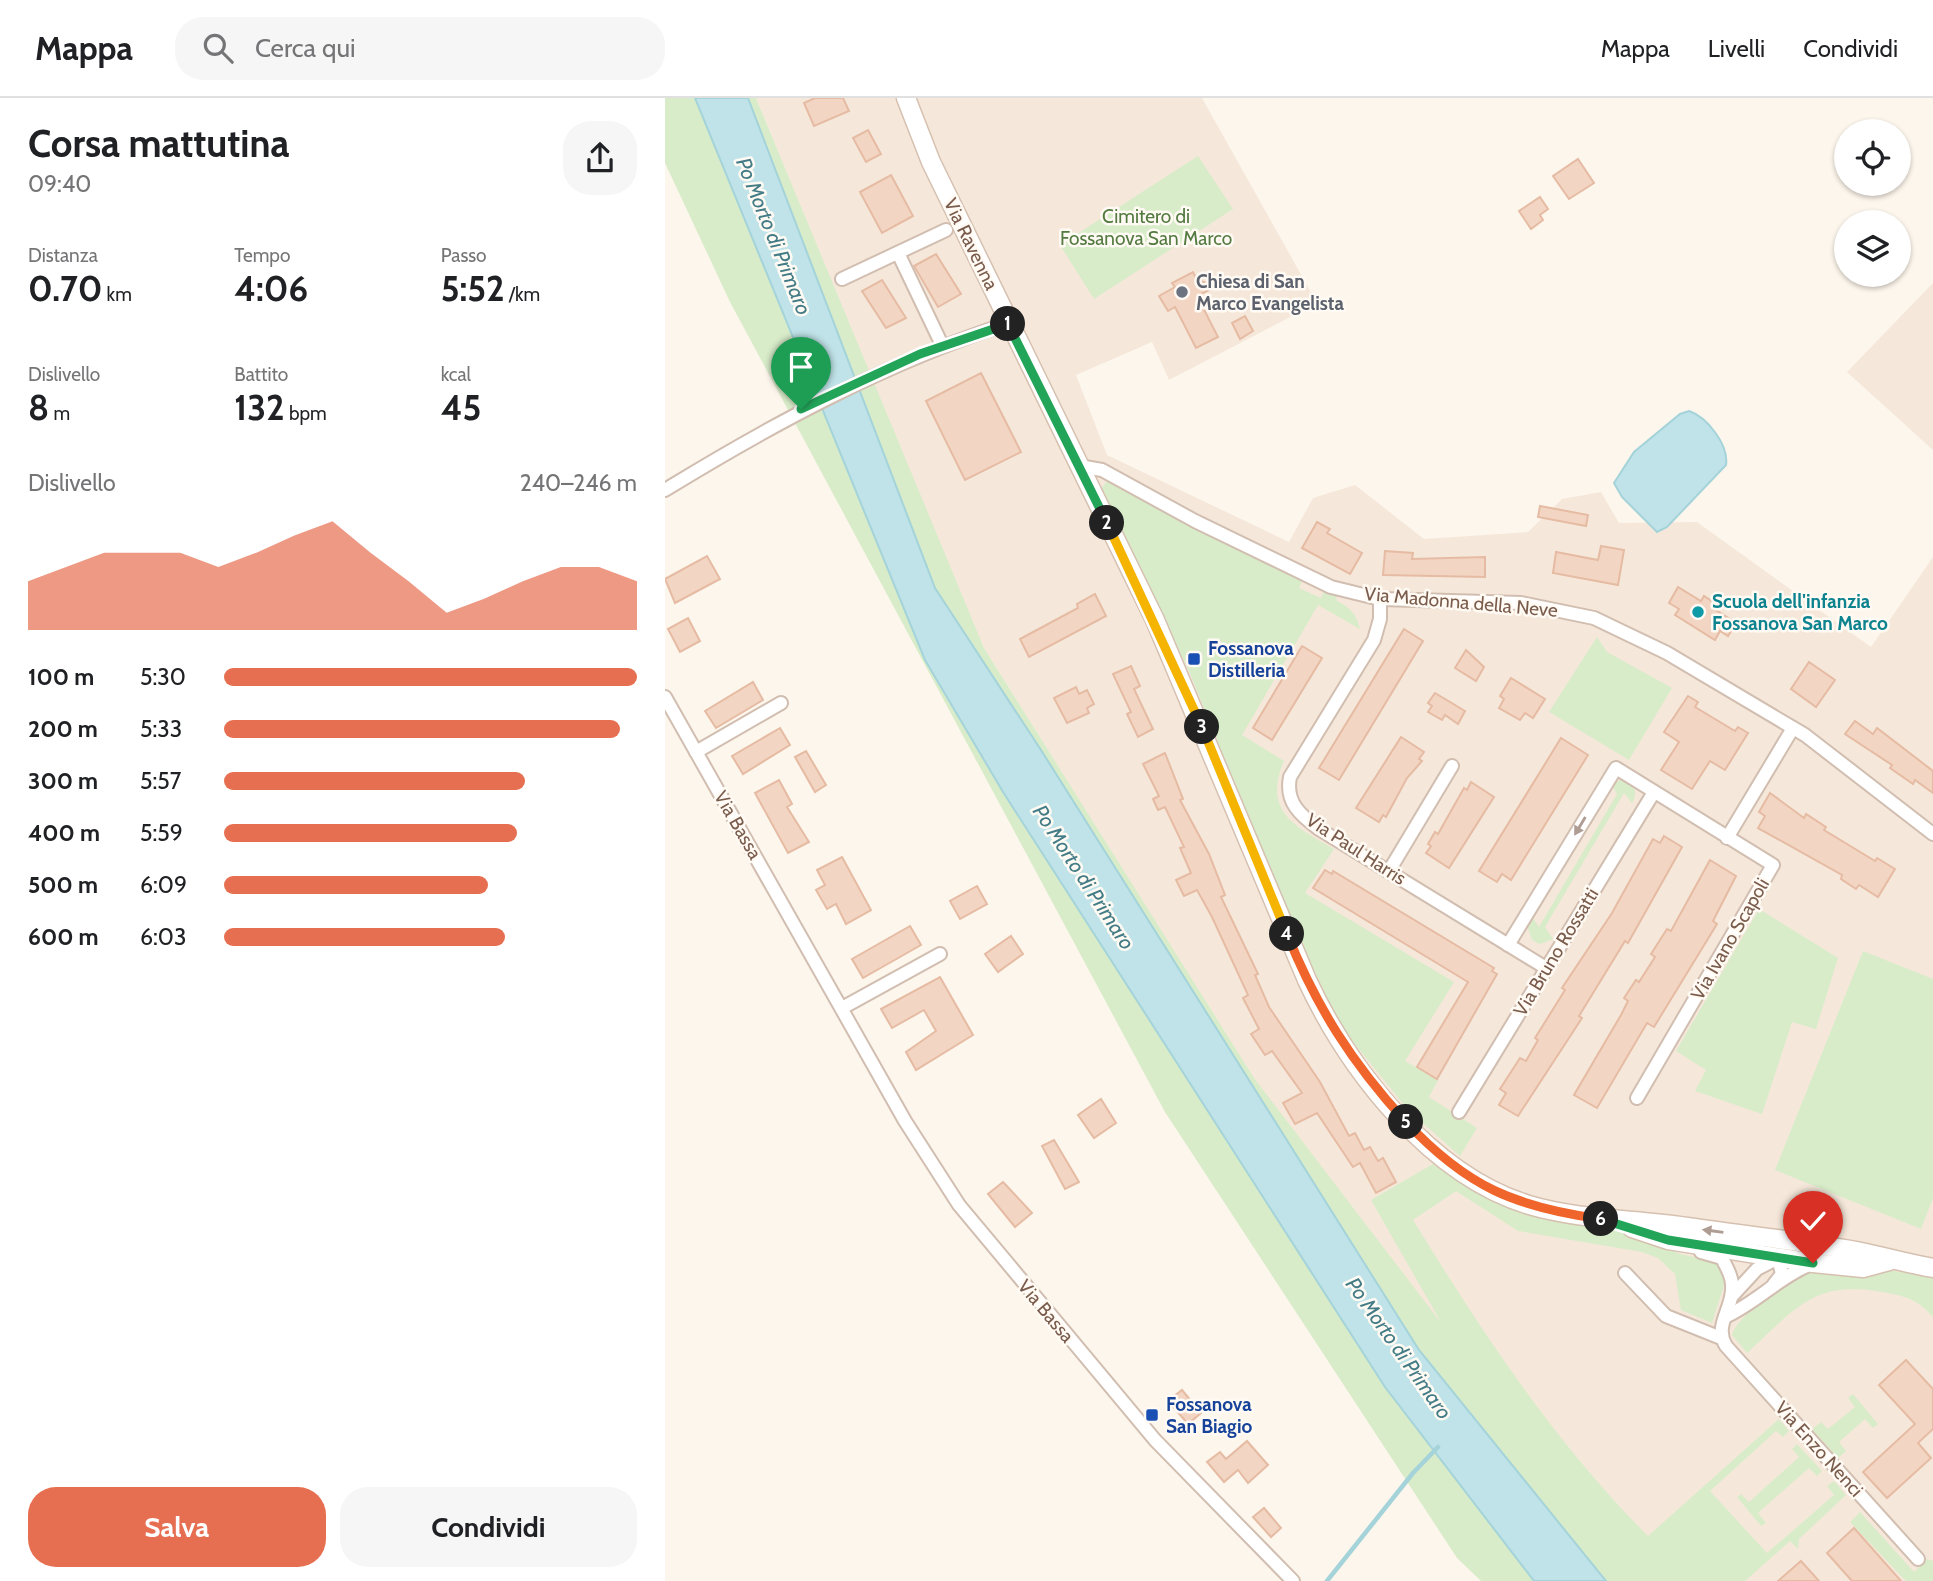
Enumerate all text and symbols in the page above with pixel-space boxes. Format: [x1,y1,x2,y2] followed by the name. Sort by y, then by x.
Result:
[175,17,665,80] search box
[35,28,133,68] text: Mappa
[199,29,237,67] icon: search
[255,32,356,64] text: Cerca qui
[1601,34,1670,63] text: Mappa
[1708,34,1765,63] text: Livelli
[1803,34,1898,63] text: Condividi
[1834,119,1911,287] map controls
[1834,119,1911,196] button: locate
[28,120,289,167] text: Corsa mattutina
[563,121,637,195] button: share
[731,154,817,318] water label: Po Morto di Primaro
[28,170,91,198] text: 09:40
[939,194,1003,294] street label: Via Ravenna
[1060,205,1232,250] park label: Cimitero di Fossanova San Marco
[1834,210,1911,287] button: layers
[28,244,98,267] text: Distanza
[234,244,290,267] text: Tempo
[441,244,487,267] text: Passo
[28,267,102,310] text: 0.70
[234,267,308,310] text: 4:06
[441,267,505,310] text: 5:52
[1196,270,1344,315] place label: Chiesa di San Marco Evangelista
[102,283,132,306] text: km
[505,283,540,306] text: /km
[1174,284,1190,300] marker: Chiesa di San Marco Evangelista
[991,306,1025,342] pin: 1
[1004,312,1011,335] text: 1
[771,337,831,409] pin
[782,348,820,386] icon: arrive
[28,363,100,386] text: Dislivello
[234,363,288,386] text: Battito
[441,363,471,386] text: kcal
[28,386,49,429] text: 8
[234,386,285,429] text: 132
[441,386,481,429] text: 45
[49,402,70,425] text: m
[285,402,327,425] text: bpm
[28,469,116,497] text: Dislivello
[520,469,637,497] text: 240–246 m
[1089,506,1125,540] pin: 2
[1101,511,1112,534] text: 2
[1363,582,1559,622] street label: Via Madonna della Neve
[1712,590,1888,635] place label: Scuola dell'infanzia Fossanova San Marco
[1690,604,1706,620] marker: Scuola dell'infanzia Fossanova San Marco
[1208,637,1294,682] place label: Fossanova Distilleria
[1186,651,1202,667] marker: Fossanova Distilleria
[28,663,94,691] text: 100 m
[140,663,186,691] text: 5:30
[1185,710,1219,744] pin: 3
[28,715,98,743] text: 200 m
[140,715,182,743] text: 5:33
[1196,715,1207,738] text: 3
[28,767,98,795] text: 300 m
[140,767,181,795] text: 5:57
[709,787,767,863] street label: Via Bassa
[1028,800,1140,954] water label: Po Morto di Primaro
[1302,808,1410,890] street label: Via Paul Harris
[1574,817,1587,836] one-way arrow
[28,819,100,847] text: 400 m
[140,819,183,847] text: 5:59
[28,871,98,899] text: 500 m
[140,871,187,899] text: 6:09
[1686,874,1774,1004] street label: Via Ivano Scapoli
[1509,884,1603,1020] street label: Via Bruno Rossatti
[1269,916,1305,952] pin: 4
[1281,922,1292,945] text: 4
[28,923,99,951] text: 600 m
[140,923,186,951] text: 6:03
[1389,1104,1423,1140] pin: 5
[1400,1110,1411,1133] text: 5
[1783,1191,1843,1263] pin
[1583,1202,1619,1236] pin: 6
[1794,1202,1832,1240] icon: check
[1595,1207,1606,1230] text: 6
[1702,1225,1724,1236] one-way arrow
[1341,1272,1457,1424] water label: Po Morto di Primaro
[1013,1275,1079,1347] street label: Via Bassa
[1166,1393,1253,1438] place label: Fossanova San Biagio
[1770,1397,1868,1501] street label: Via Enzo Nenci
[1144,1407,1160,1423] marker: Fossanova San Biagio
[28,1487,326,1567] button: Salva
[340,1487,637,1567] button: Condividi

